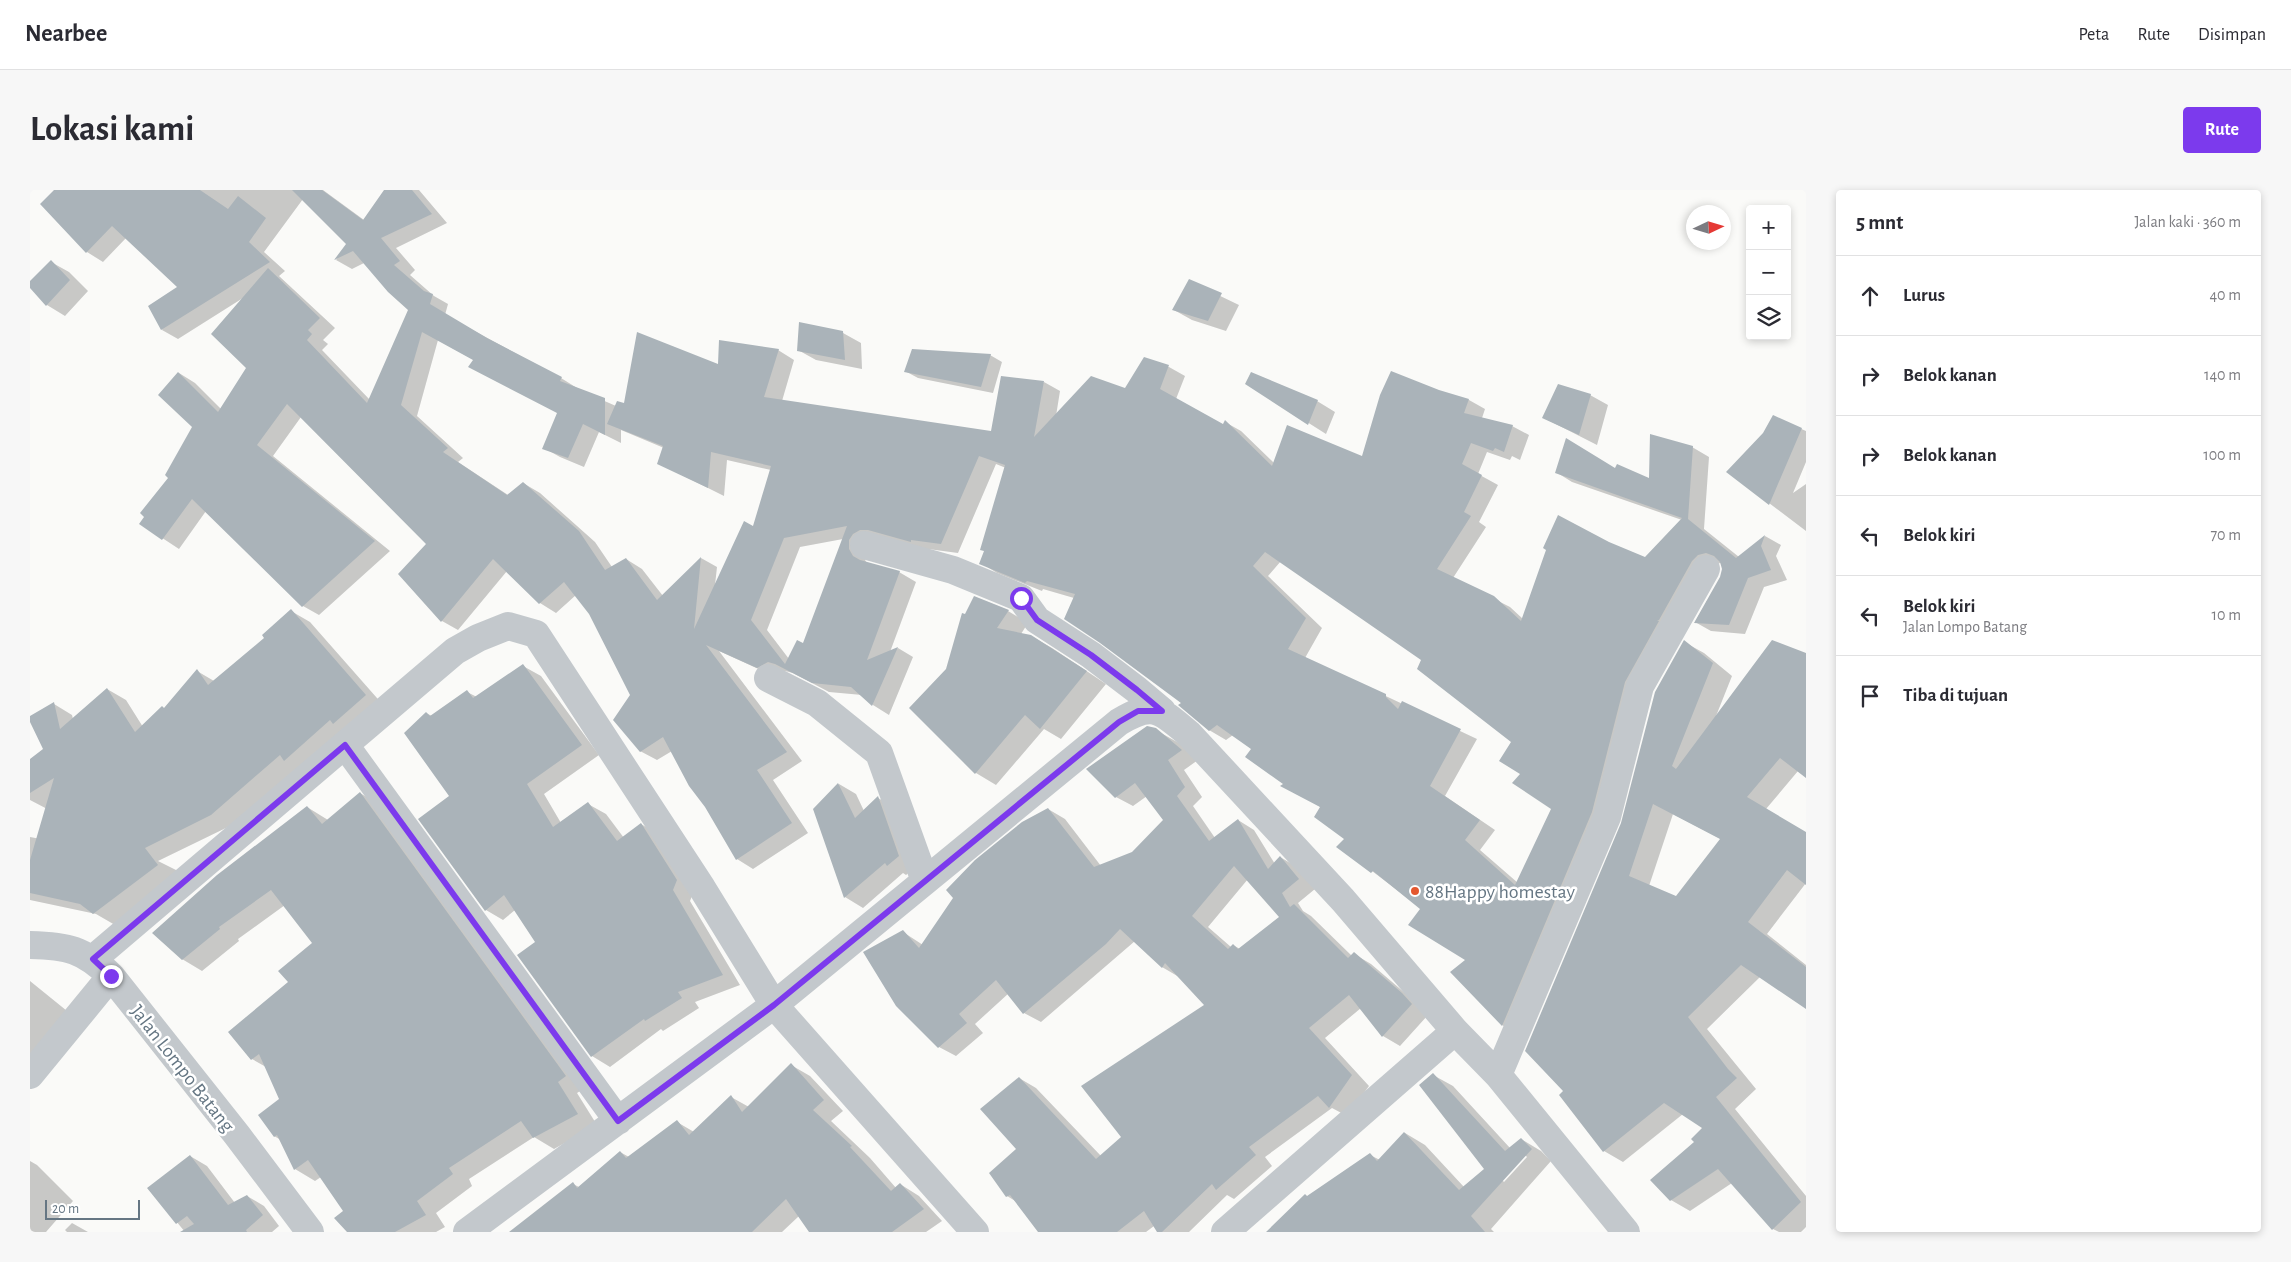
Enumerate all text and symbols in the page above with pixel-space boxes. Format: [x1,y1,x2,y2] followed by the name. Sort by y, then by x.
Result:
[25,22,107,46] text: Nearbee
[2078,26,2109,44] text: Peta
[2137,26,2170,44] text: Rute
[2198,26,2266,44] text: Disimpan
[2183,107,2261,153] button: Rute
[30,112,194,147] text: Lokasi kami
[1686,205,1731,250] north arrow
[1746,205,1791,340] map controls
[1746,205,1791,250] button: +
[1856,212,1903,233] text: 5 mnt
[2134,214,2241,230] text: Jalan kaki · 360 m
[1746,250,1791,295] button: −
[1856,282,1884,310] icon: ahead
[1903,286,1945,305] text: Lurus
[2209,287,2241,303] text: 40 m
[1746,295,1791,340] button: layers
[1856,362,1884,390] icon: right
[1903,366,1997,385] text: Belok kanan
[2204,367,2241,383] text: 140 m
[1856,442,1884,470] icon: right
[1903,446,1997,465] text: Belok kanan
[2203,447,2241,463] text: 100 m
[1856,522,1884,550] icon: left
[1903,526,1975,545] text: Belok kiri
[2210,527,2241,543] text: 70 m
[1010,587,1033,610] route start
[1903,597,1975,616] text: Belok kiri
[1856,602,1884,630] icon: left
[2212,607,2241,623] text: 10 m
[1903,619,2027,635] text: Jalan Lompo Batang
[1856,682,1884,710] icon: arrive
[1903,686,2008,705] text: Tiba di tujuan
[1425,882,1575,902] place label: 88Happy homestay
[1409,885,1421,897] marker: 88Happy homestay
[100,965,123,988] route end
[127,1001,238,1136] street label: Jalan Lompo Batang
[45,1197,140,1220] scale bar
[52,1202,79,1216] text: 20 m

